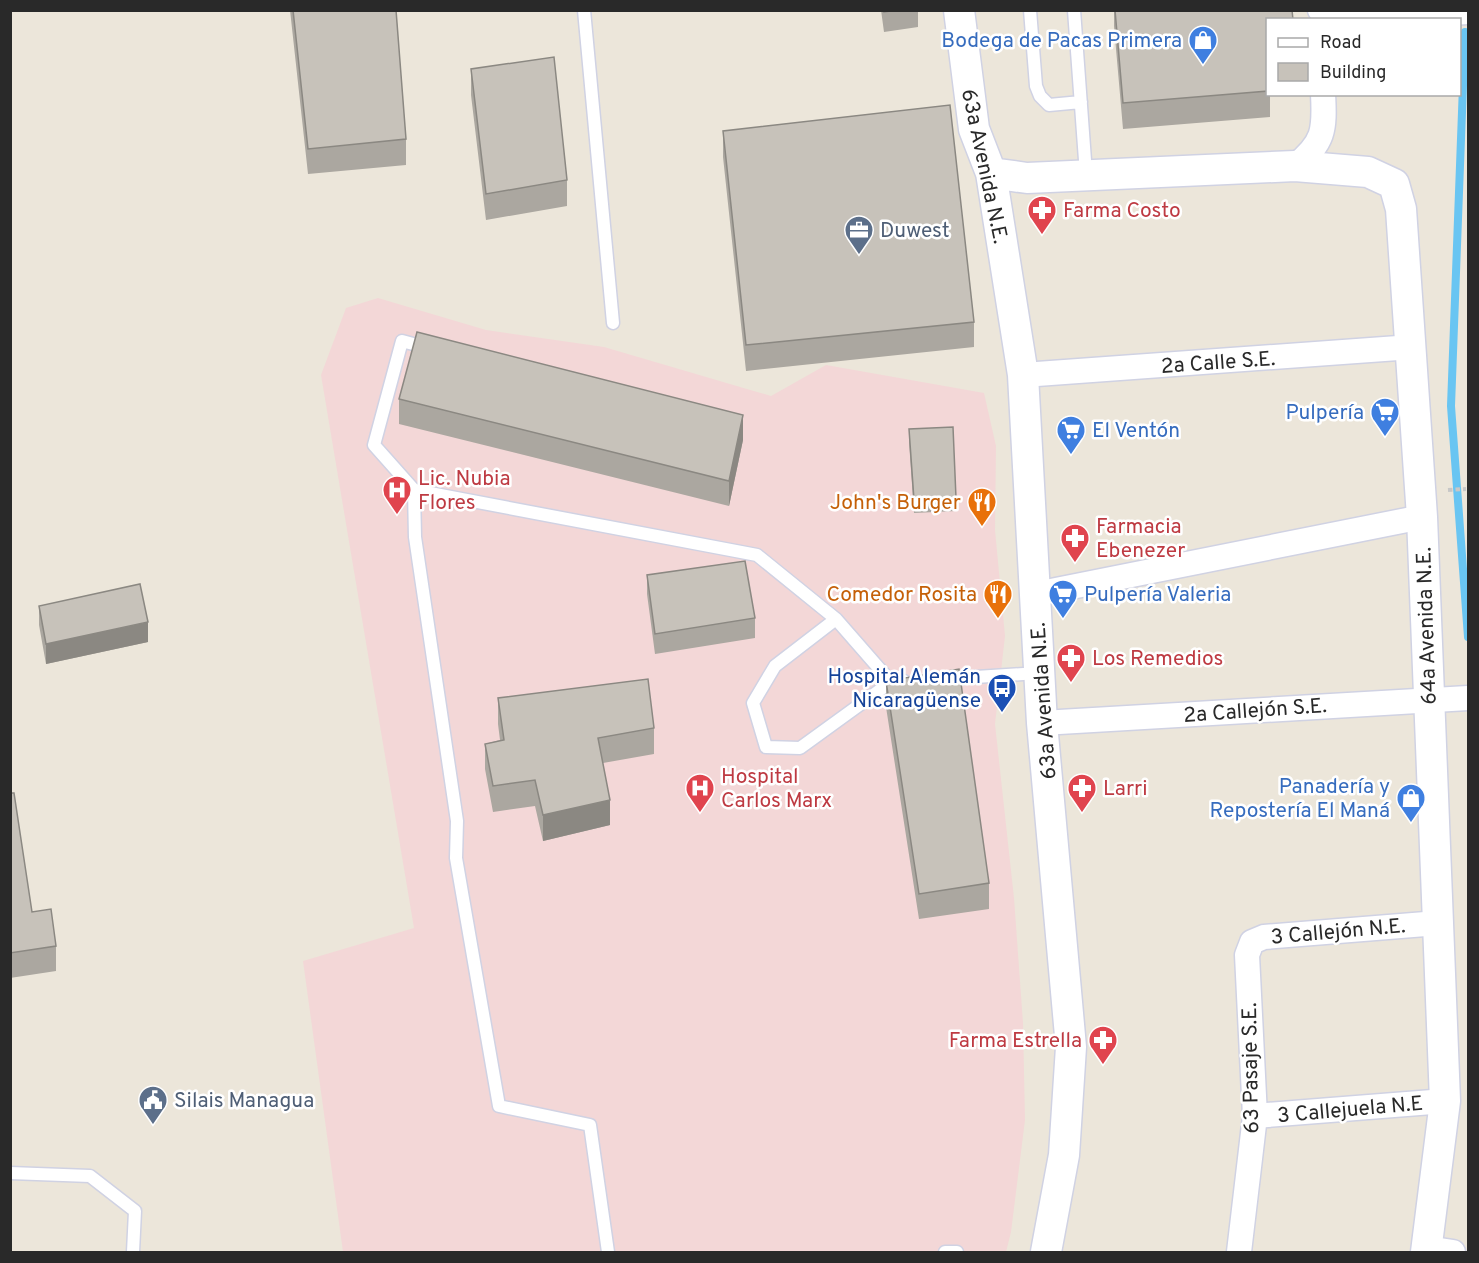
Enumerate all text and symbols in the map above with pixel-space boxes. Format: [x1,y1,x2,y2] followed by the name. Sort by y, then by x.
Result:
[1266,18,1461,96] legend
[1187,24,1219,66] shop icon: Bodega de Pacas Primera
[941,28,1182,55] place label: Bodega de Pacas Primera
[1320,32,1362,55] text: Road
[1320,62,1386,85] text: Building
[954,86,1013,246] street label: 63a Avenida N.E.
[1026,194,1058,236] pharmacy icon: Farma Costo
[1063,198,1181,225] place label: Farma Costo
[843,214,875,256] office icon: Duwest
[880,218,950,245] place label: Duwest
[1160,346,1276,381] street label: 2a Calle S.E.
[1369,396,1401,438] supermarket icon: Pulpería
[1286,400,1364,427] place label: Pulpería
[1055,414,1087,456] supermarket icon: El Ventón
[1092,418,1180,445] place label: El Ventón
[418,466,510,517] place label: Lic. Nubia Flores
[381,474,413,516] hospital icon: Lic. Nubia Flores
[966,486,998,528] restaurant icon: John's Burger
[830,490,961,517] place label: John's Burger
[1096,514,1186,565] place label: Farmacia Ebenezer
[1059,522,1091,564] pharmacy icon: Farmacia Ebenezer
[1411,547,1444,705] street label: 64a Avenida N.E.
[982,578,1014,620] restaurant icon: Comedor Rosita
[1047,578,1079,620] supermarket icon: Pulpería Valeria
[826,582,977,609] place label: Comedor Rosita
[1084,582,1231,609] place label: Pulpería Valeria
[1026,621,1063,780] street label: 63a Avenida N.E.
[1055,642,1087,684] pharmacy icon: Los Remedios
[1092,646,1223,673] place label: Los Remedios
[827,664,981,715] place label: Hospital Alemán Nicaragüense
[986,672,1018,714] bus stop icon: Hospital Alemán Nicaragüense
[1182,693,1328,730] street label: 2a Callejón S.E.
[721,764,832,815] place label: Hospital Carlos Marx
[684,772,716,814] hospital icon: Hospital Carlos Marx
[1066,772,1098,814] pharmacy icon: Larri
[1210,774,1390,825] place label: Panadería y Repostería El Maná
[1103,776,1148,803] place label: Larri
[1395,782,1427,824] shop icon: Panadería y Repostería El Maná
[1270,913,1407,952] street label: 3 Callejón N.E.
[1237,1002,1266,1134] street label: 63 Pasaje S.E.
[1087,1024,1119,1066] pharmacy icon: Farma Estrella
[949,1028,1082,1055] place label: Farma Estrella
[137,1084,169,1126] public building icon: Silais Managua
[174,1088,314,1115] place label: Silais Managua
[1276,1091,1424,1130] street label: 3 Callejuela N.E

